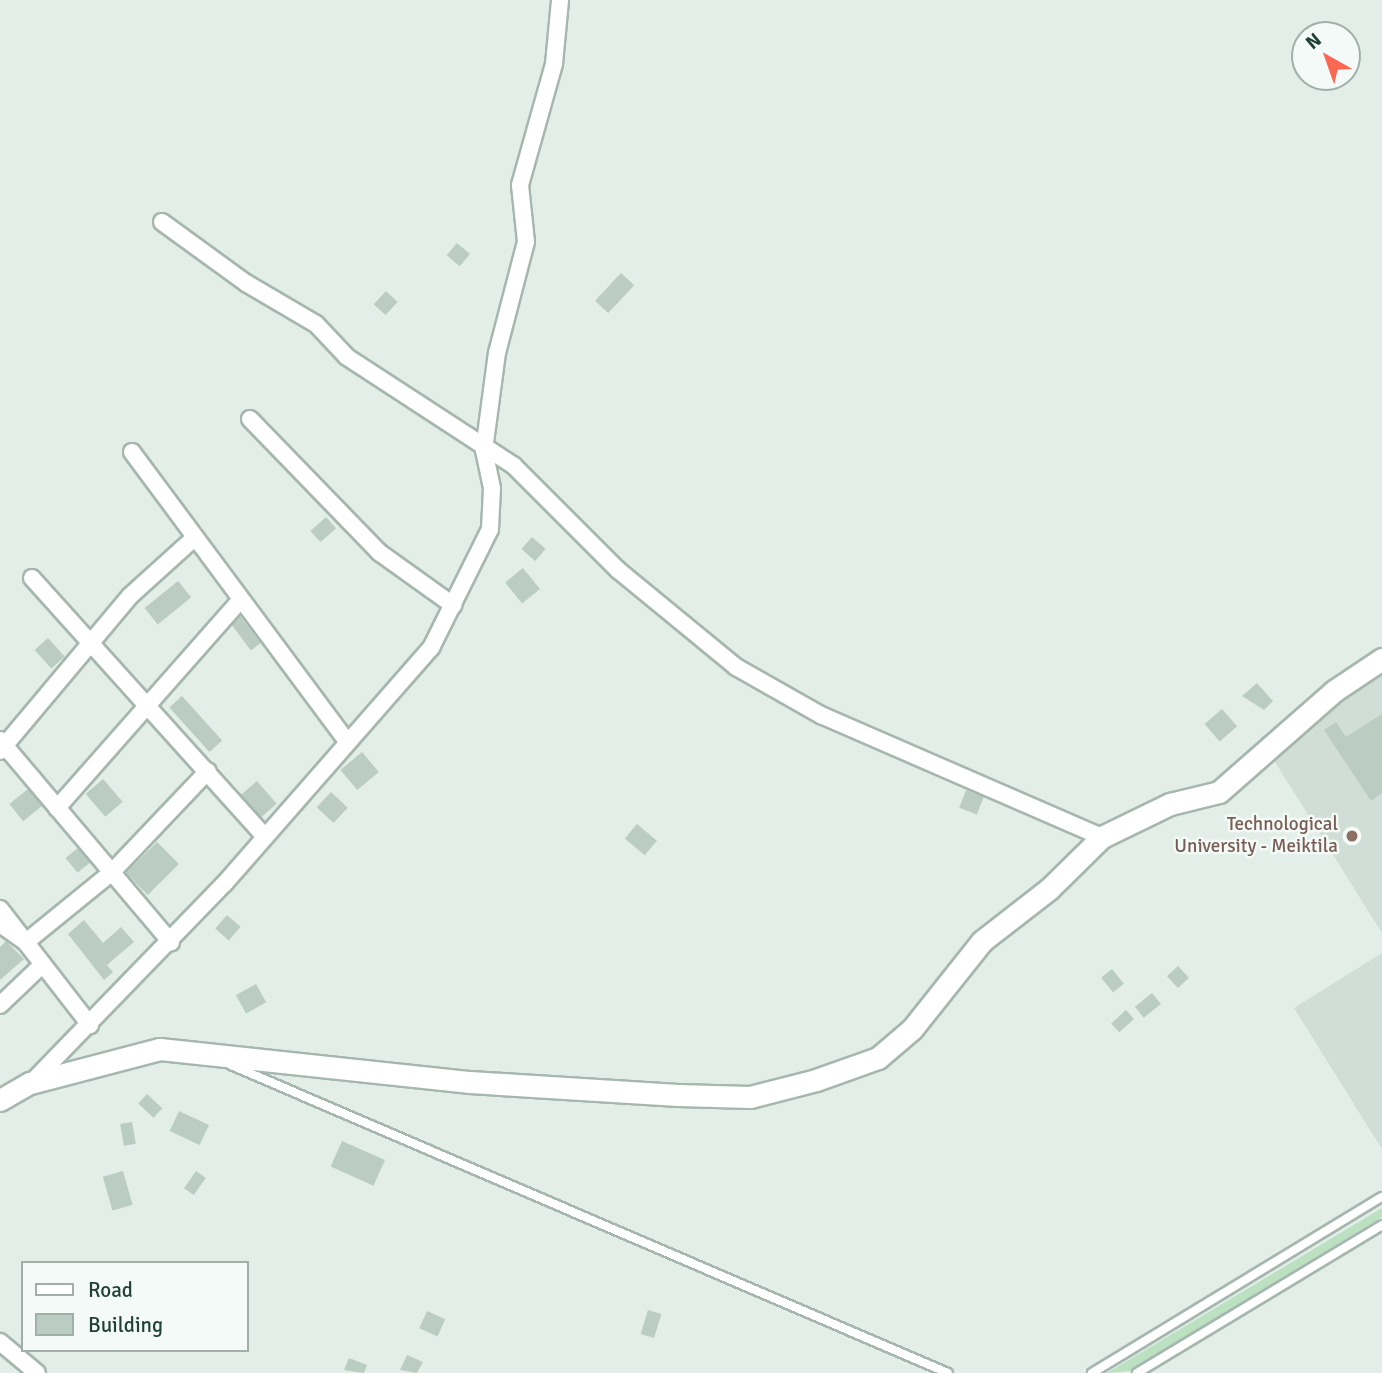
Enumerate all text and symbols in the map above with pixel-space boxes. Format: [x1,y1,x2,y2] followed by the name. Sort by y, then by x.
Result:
[1291,21,1361,91] north arrow
[1301,28,1327,55] text: N
[1174,814,1338,858] place label: Technological University - Meiktila
[1344,828,1360,844] marker: Technological University - Meiktila
[21,1261,248,1352] legend
[88,1277,133,1303] text: Road
[88,1312,163,1338] text: Building

